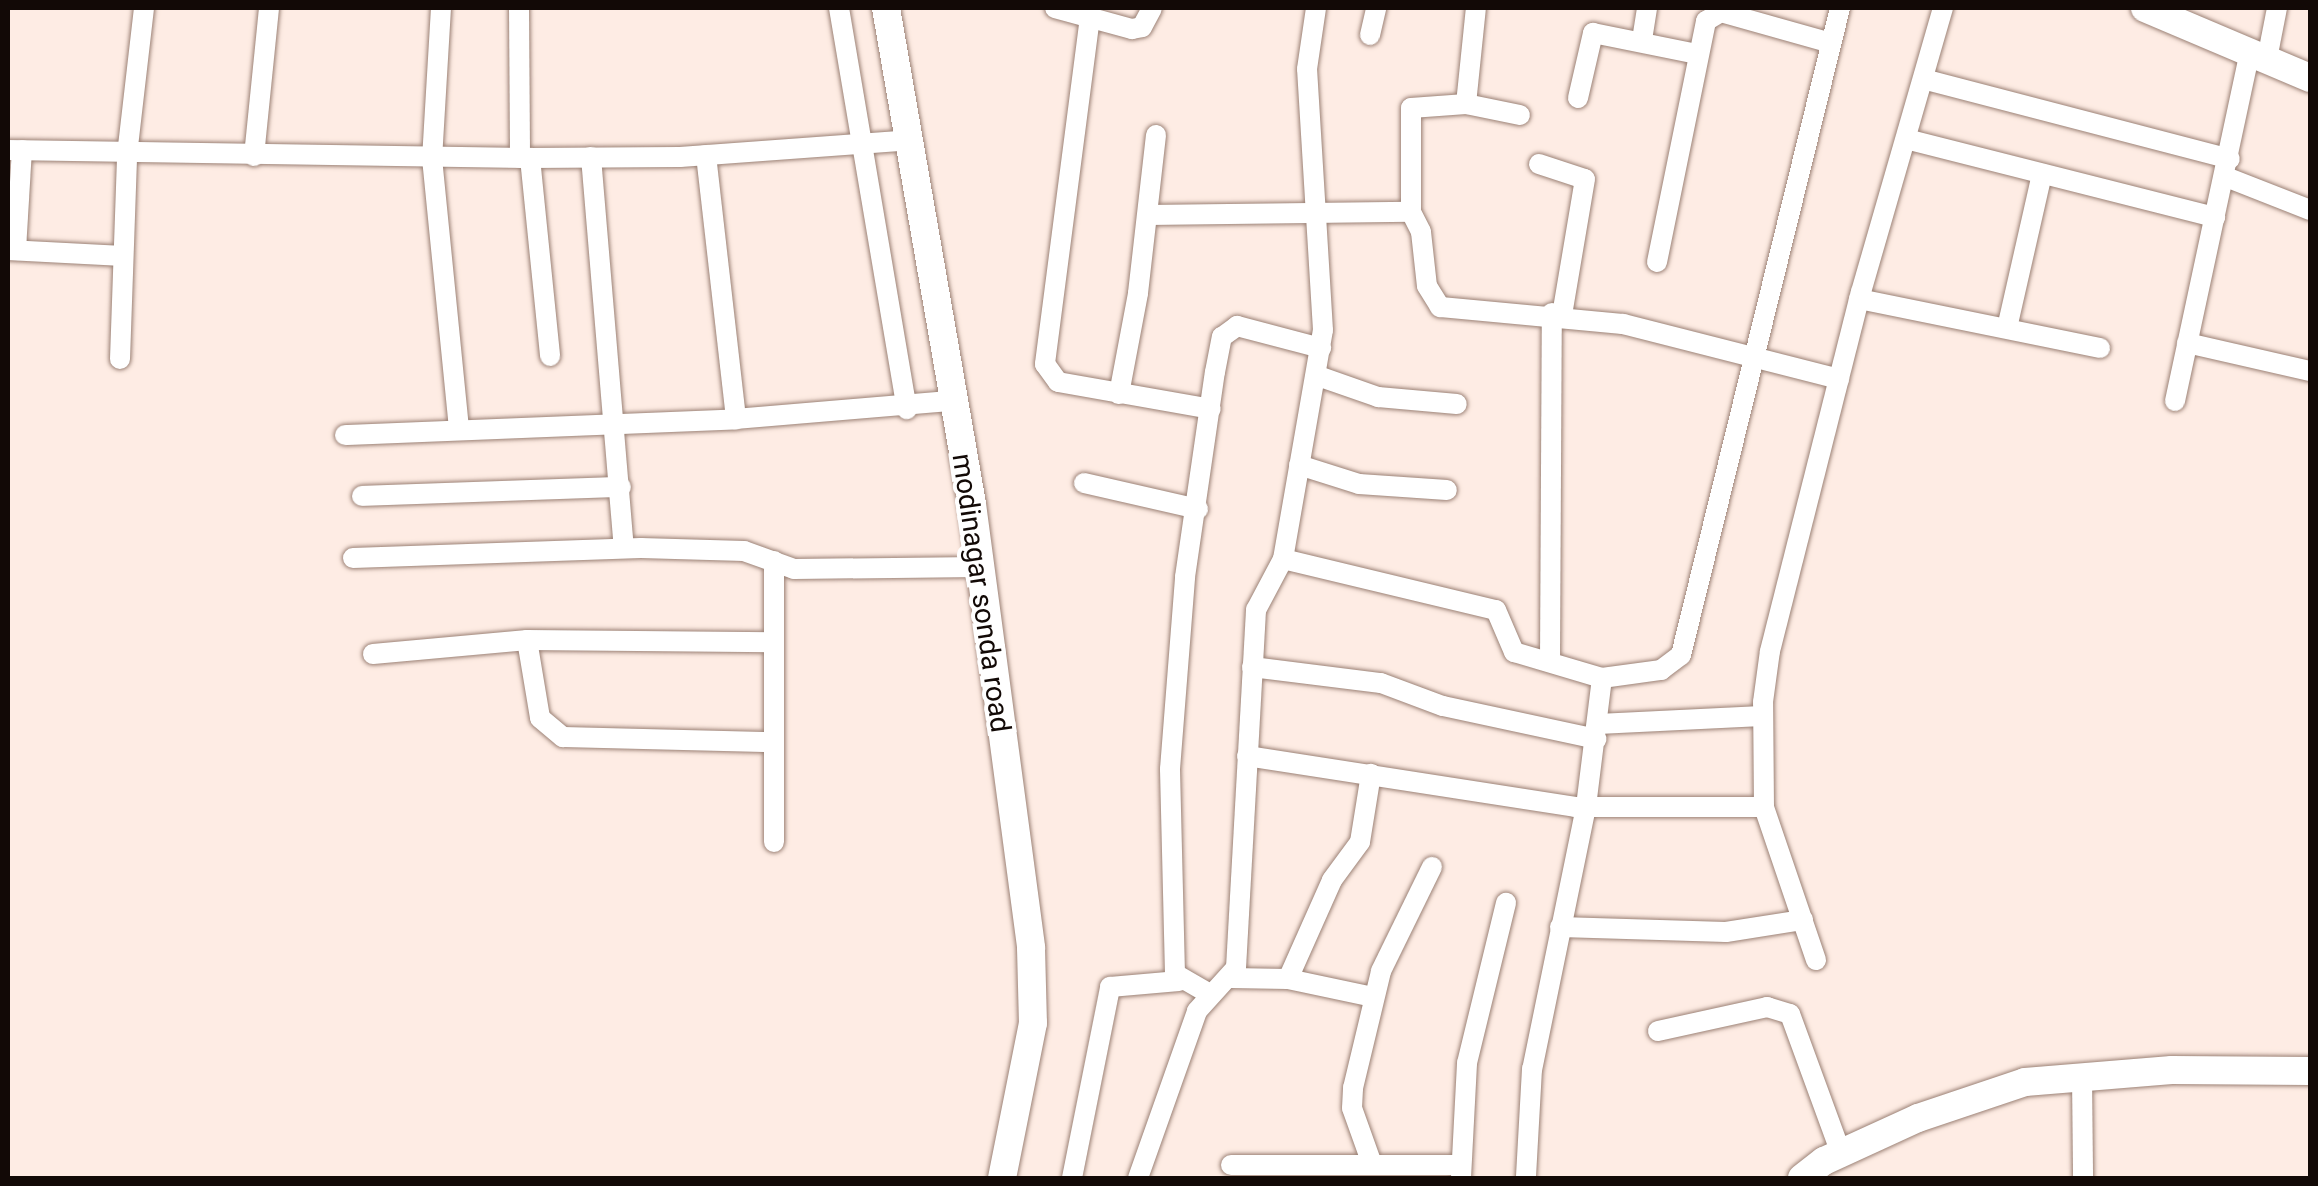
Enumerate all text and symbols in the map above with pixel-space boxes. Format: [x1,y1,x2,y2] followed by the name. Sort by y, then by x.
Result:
[945,451,1017,735] street label: modinagar sonda road

